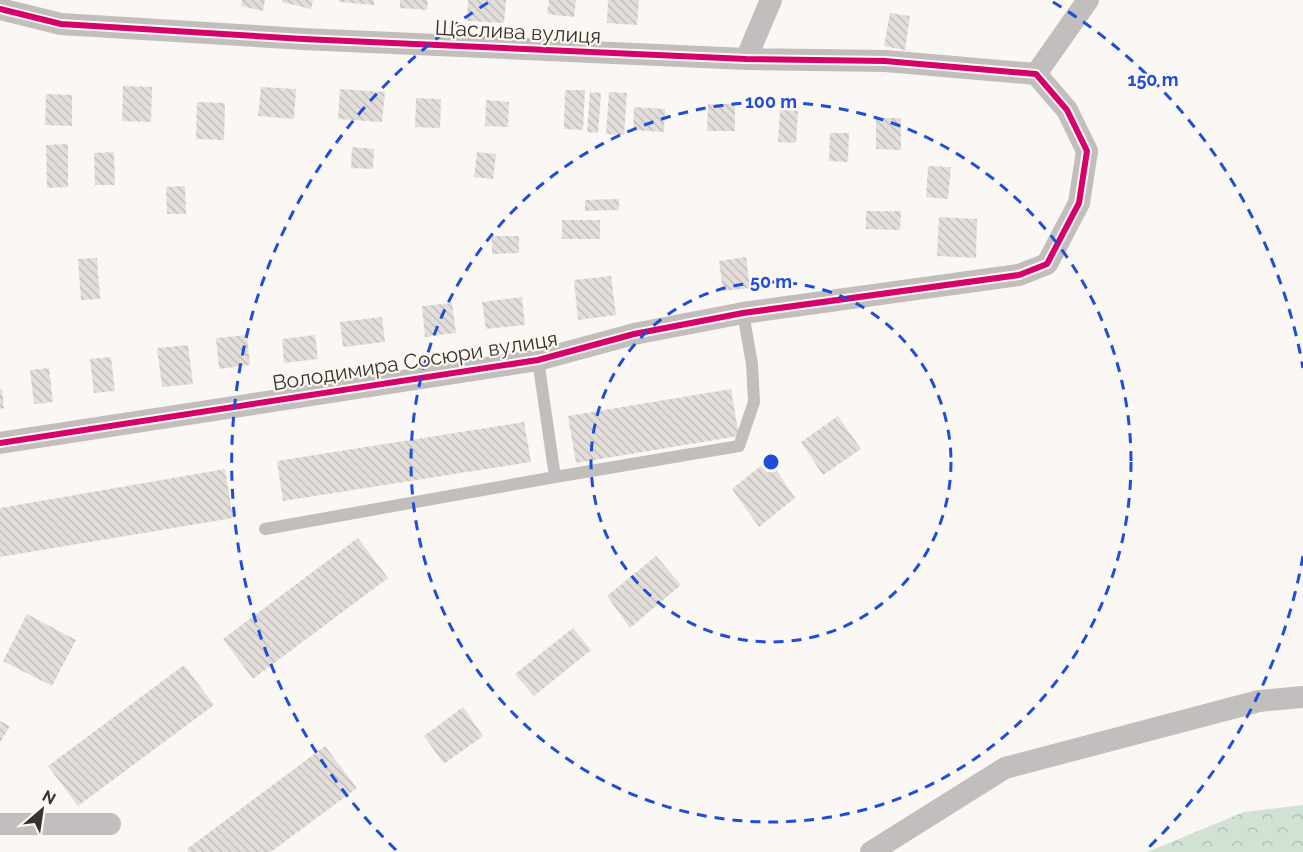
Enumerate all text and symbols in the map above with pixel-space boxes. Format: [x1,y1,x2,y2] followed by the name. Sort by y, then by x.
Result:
[434,15,602,48] street label: Щаслива вулиця
[1128,69,1179,90] text: 150 m
[745,91,797,112] text: 100 m
[750,271,792,292] text: 50 m
[271,326,559,395] street label: Володимира Сосюри вулиця
[761,452,781,472] centre of rings
[12,780,72,840] north arrow
[39,786,59,809] text: N

